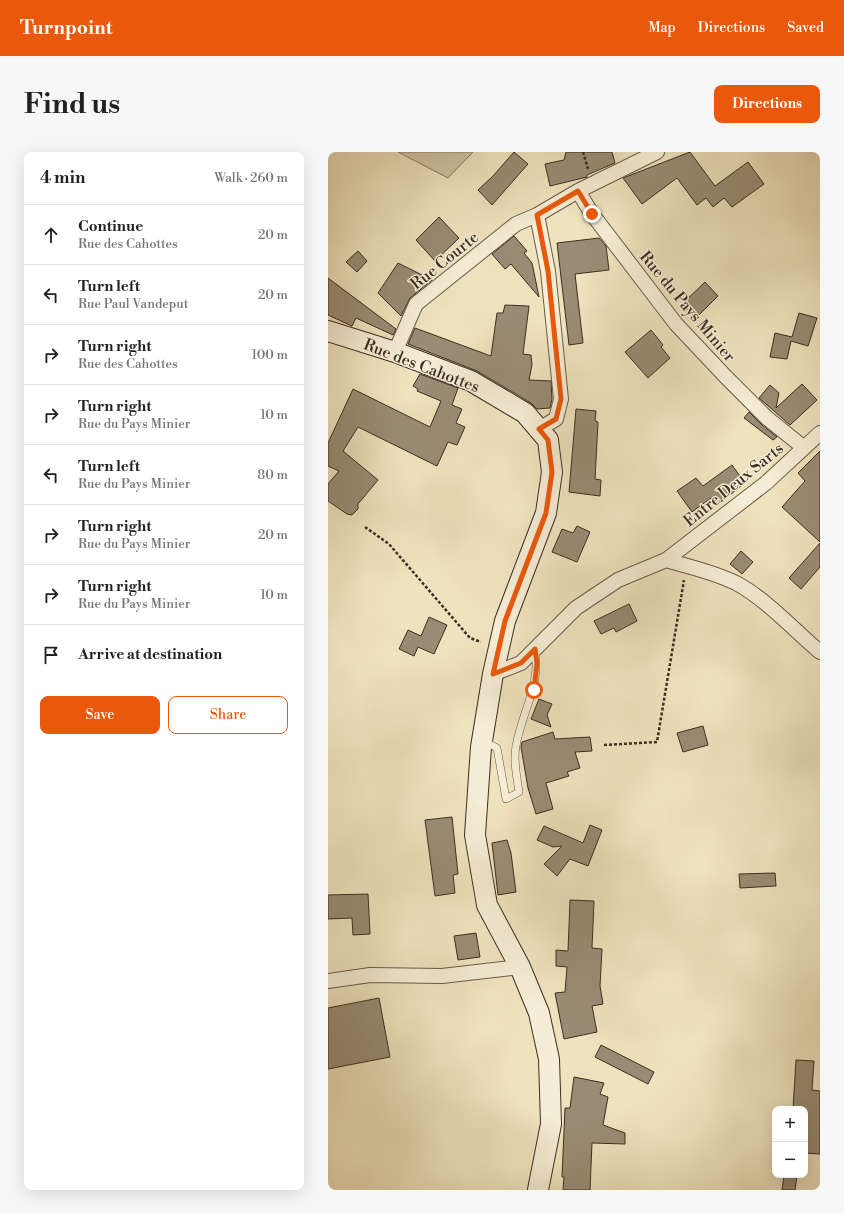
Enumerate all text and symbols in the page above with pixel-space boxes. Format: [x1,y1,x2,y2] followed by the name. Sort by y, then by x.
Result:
[20,16,113,40] text: Turnpoint
[648,19,676,37] text: Map
[698,19,765,37] text: Directions
[787,19,824,37] text: Saved
[714,85,820,123] button: Directions
[24,87,120,122] text: Find us
[40,167,85,189] text: 4 min
[214,170,288,186] text: Walk · 260 m
[583,205,601,223] route end
[78,217,143,236] text: Continue
[40,224,62,246] icon: ahead
[258,227,288,243] text: 20 m
[407,227,483,294] street label: Rue Courte
[78,236,178,252] text: Rue des Cahottes
[635,247,739,366] street label: Rue du Pays Minier
[78,277,140,296] text: Turn left
[40,284,62,306] icon: left
[258,287,288,303] text: 20 m
[78,296,188,312] text: Rue Paul Vandeput
[361,335,483,397] street label: Rue des Cahottes
[78,337,152,356] text: Turn right
[40,344,62,366] icon: right
[252,347,288,363] text: 100 m
[78,356,178,372] text: Rue des Cahottes
[78,397,152,416] text: Turn right
[40,404,62,426] icon: right
[260,407,288,423] text: 10 m
[78,416,191,432] text: Rue du Pays Minier
[680,438,788,531] street label: Entre Deux Sarts
[78,457,140,476] text: Turn left
[40,464,62,486] icon: left
[257,467,288,483] text: 80 m
[78,476,191,492] text: Rue du Pays Minier
[78,517,152,536] text: Turn right
[40,524,62,546] icon: right
[258,527,288,543] text: 20 m
[78,536,191,552] text: Rue du Pays Minier
[78,577,152,596] text: Turn right
[40,584,62,606] icon: right
[260,587,288,603] text: 10 m
[78,596,191,612] text: Rue du Pays Minier
[40,644,62,666] icon: arrive
[78,645,222,664] text: Arrive at destination
[525,681,543,699] route start
[40,696,160,734] button: Save
[168,696,288,734] button: Share
[772,1106,808,1178] map controls
[772,1106,808,1142] button: +
[772,1142,808,1178] button: −

